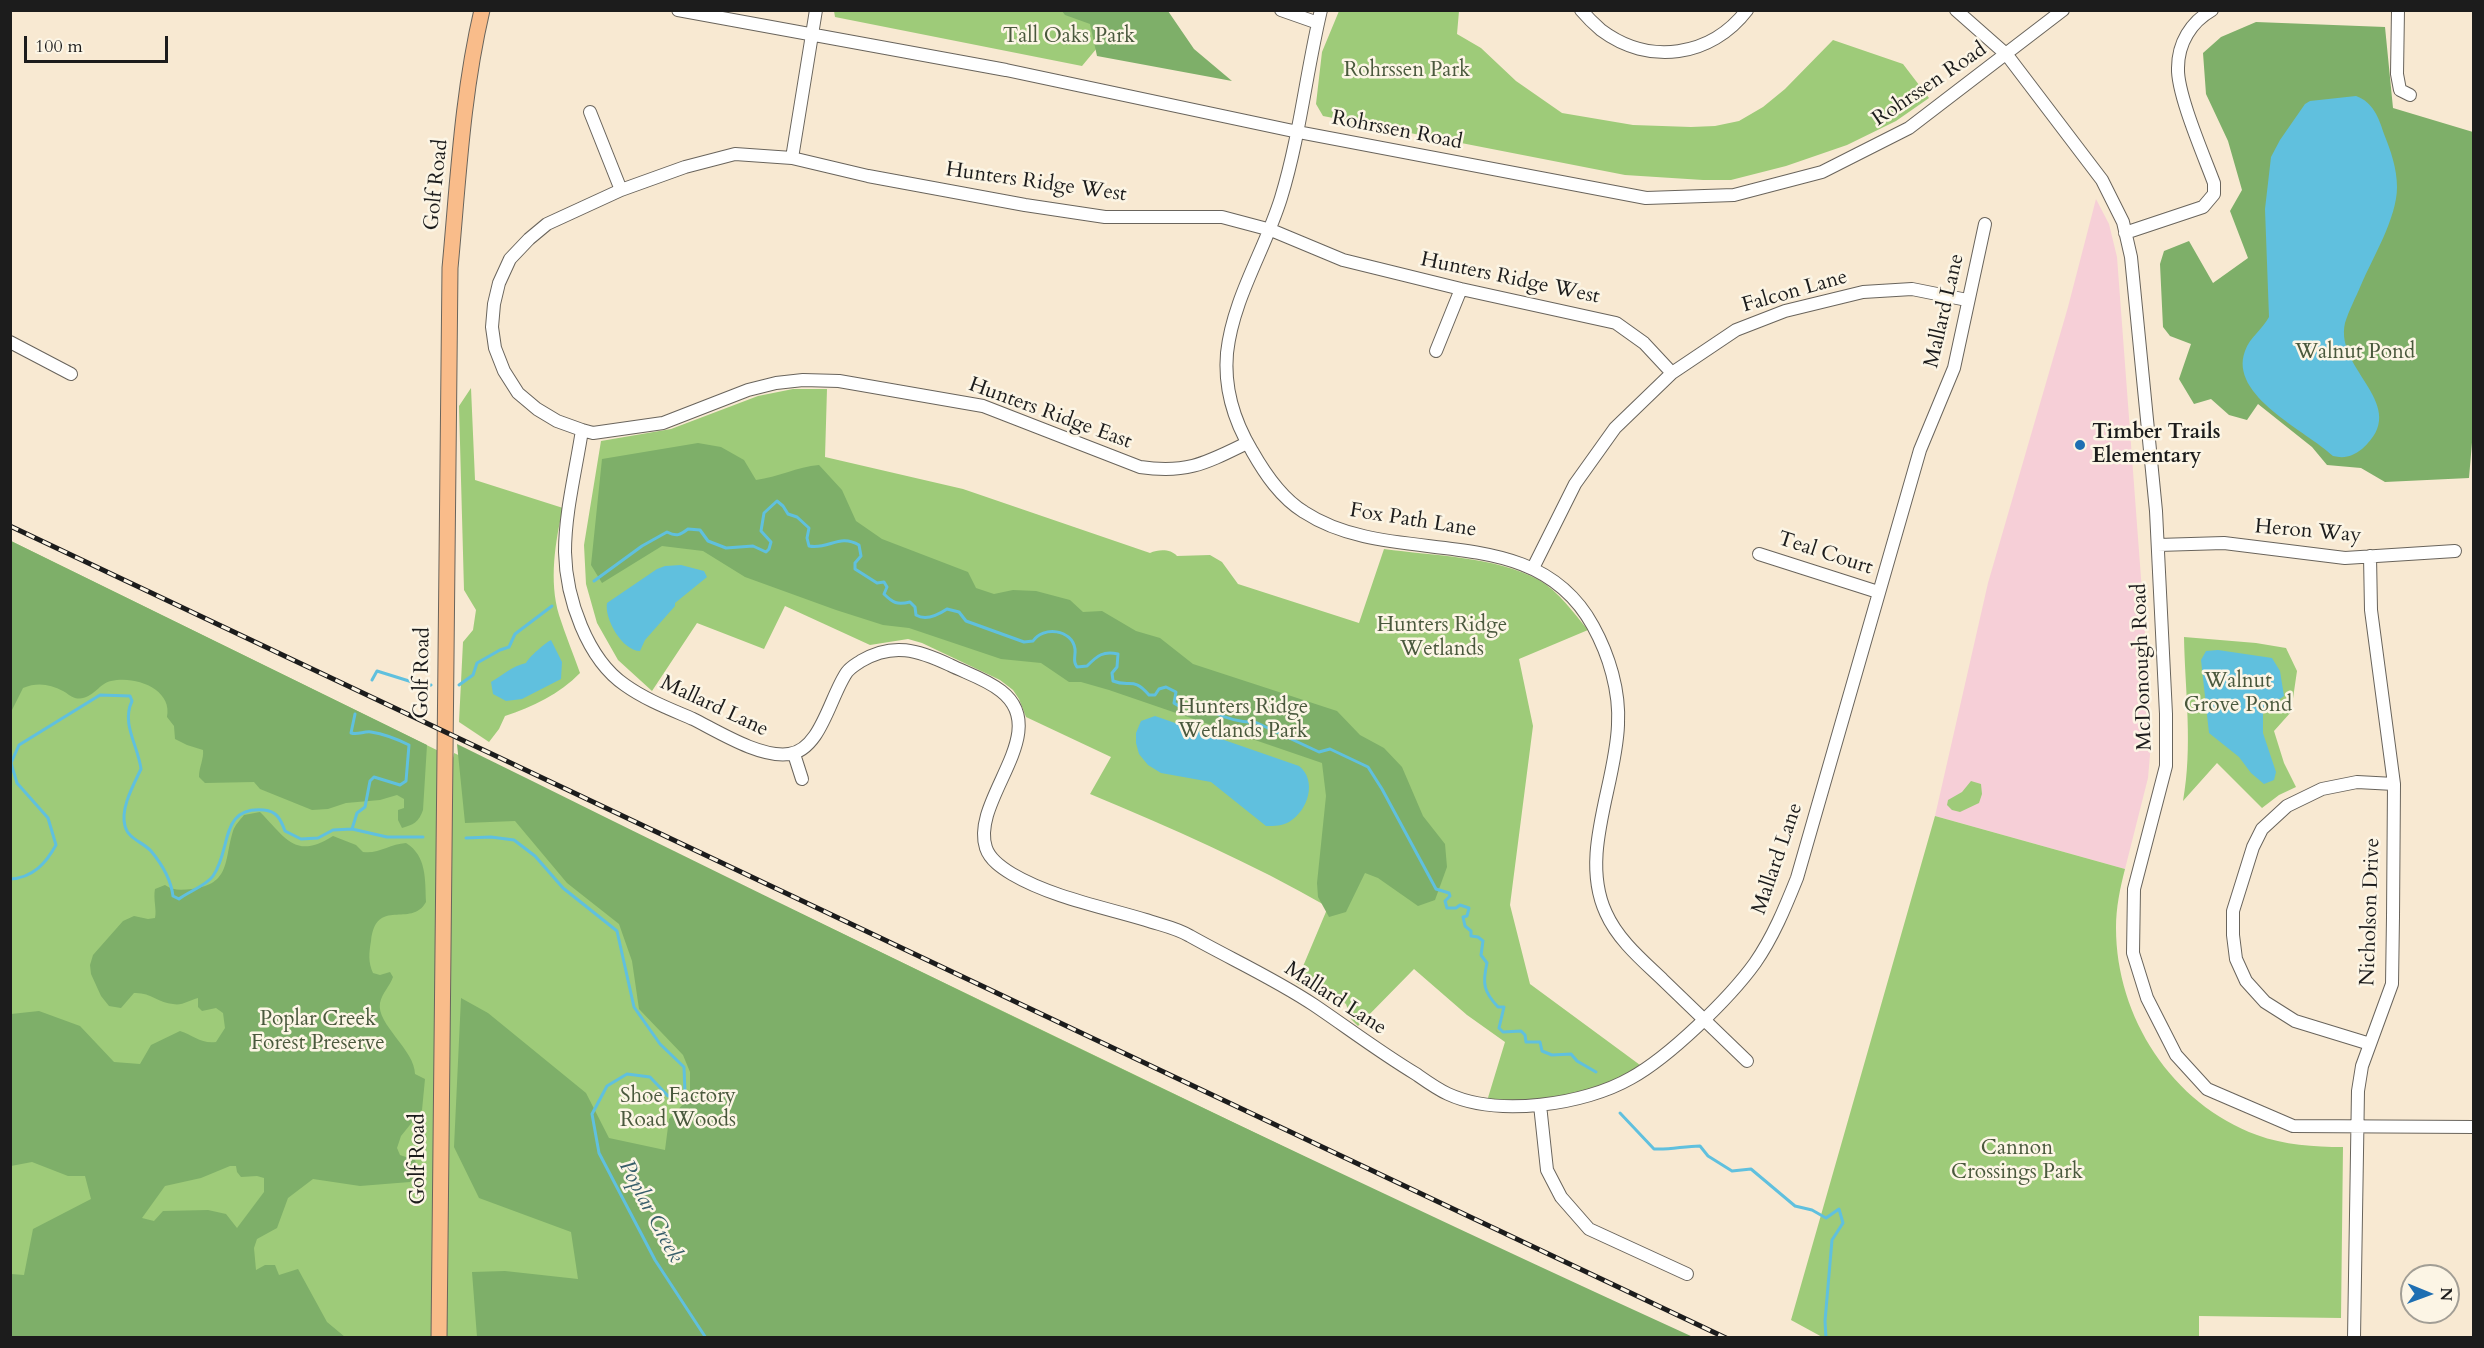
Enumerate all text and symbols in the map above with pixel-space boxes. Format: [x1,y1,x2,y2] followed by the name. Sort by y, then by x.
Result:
[27,24,171,62] scale bar
[1003,24,1135,50] park label: Tall Oaks Park
[35,34,83,59] text: 100 m
[1868,38,1992,132] street label: Rohrssen Road
[1344,58,1470,84] park label: Rohrssen Park
[1330,106,1464,156] street label: Rohrssen Road
[420,138,454,232] street label: Golf Road
[944,158,1128,208] street label: Hunters Ridge West
[1418,248,1602,310] street label: Hunters Ridge West
[1920,251,1970,371] street label: Mallard Lane
[1740,265,1850,319] street label: Falcon Lane
[2295,340,2415,366] park label: Walnut Pond
[965,373,1135,455] street label: Hunters Ridge East
[2092,420,2221,470] place label: Timber Trails Elementary
[2073,438,2087,452] marker: Timber Trails Elementary
[1348,499,1478,543] street label: Fox Path Lane
[2254,515,2362,549] street label: Heron Way
[1774,527,1876,581] street label: Teal Court
[2127,583,2159,751] street label: McDonough Road
[1377,613,1507,663] park label: Hunters Ridge Wetlands
[410,627,436,719] street label: Golf Road
[2184,669,2292,719] park label: Walnut Grove Pond
[656,671,772,743] street label: Mallard Lane
[1178,695,1308,745] park label: Hunters Ridge Wetlands Park
[1747,800,1809,918] street label: Mallard Lane
[2356,837,2386,987] street label: Nicholson Drive
[1279,957,1391,1041] street label: Mallard Lane
[251,1007,385,1057] park label: Poplar Creek Forest Preserve
[620,1084,736,1134] park label: Shoe Factory Road Woods
[406,1113,432,1205] street label: Golf Road
[1951,1136,2083,1186] park label: Cannon Crossings Park
[612,1156,688,1268] water label: Poplar Creek
[2400,1264,2460,1324] north arrow
[2435,1287,2457,1301] text: N

